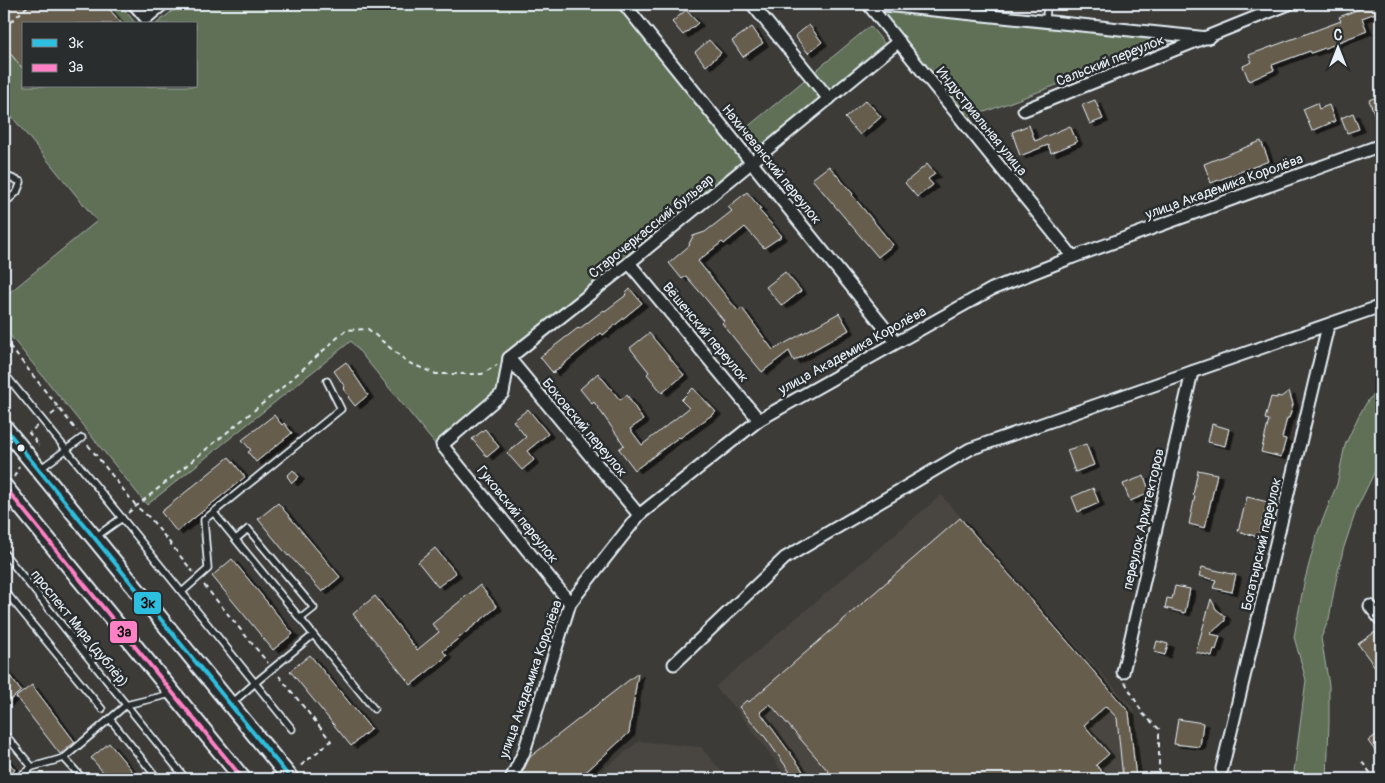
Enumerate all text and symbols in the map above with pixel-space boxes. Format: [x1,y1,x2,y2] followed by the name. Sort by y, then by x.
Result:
[22,22,198,88] legend
[1312,22,1362,72] north arrow
[1334,27,1343,44] text: С
[1054,31,1167,90] street label: Сальский переулок
[68,34,84,53] text: 3к
[68,58,83,77] text: 3а
[933,64,1031,179] street label: Индустриальная улица
[718,101,825,228] street label: Нахичеванский переулок
[1142,150,1305,223] street label: улица Академика Королёва
[585,170,718,282] street label: Старочеркасский бульвар
[659,279,752,386] street label: Вёшенский переулок
[775,303,929,399] street label: улица Академика Королёва
[538,375,631,480] street label: Боковский переулок
[16,443,26,453] unlabelled marker
[1119,447,1168,591] street label: переулок Архитекторов
[473,462,562,566] street label: Гуковский переулок
[1238,476,1285,612] street label: Богатырский переулок
[27,566,132,690] street label: проспект Мира (дублёр)
[133,591,162,615] line badge: 3к
[140,595,156,612] text: 3к
[495,598,566,761] street label: улица Академика Королёва
[109,620,138,644] line badge: 3а
[117,624,132,641] text: 3а

